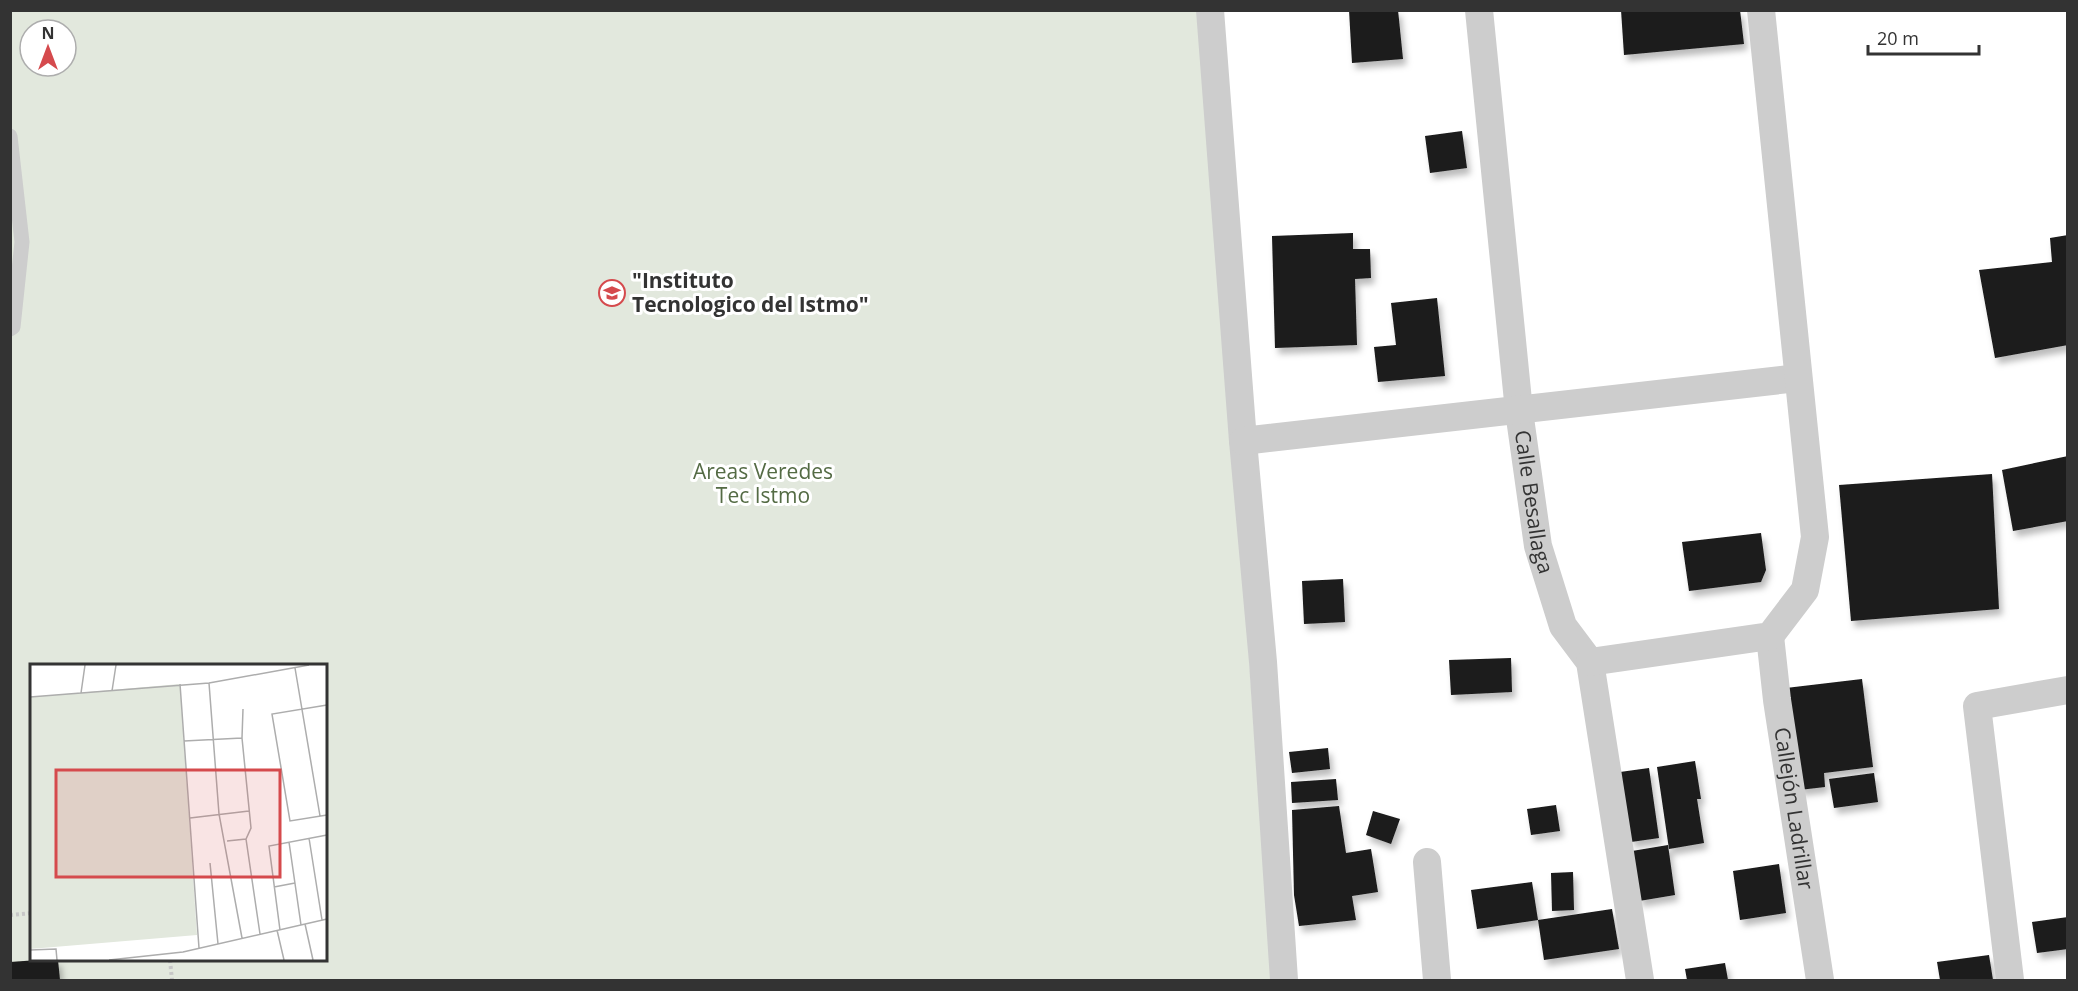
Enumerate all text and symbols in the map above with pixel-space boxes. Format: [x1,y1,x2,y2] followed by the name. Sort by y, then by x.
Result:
[18,18,78,78] north arrow
[1868,18,1979,56] scale bar
[41,22,55,44] text: N
[1877,26,1919,50] text: 20 m
[632,266,869,318] place label: "Instituto Tecnologico del Istmo"
[597,278,627,308] school or university icon: "Instituto Tecnologico del Istmo"
[1509,428,1561,577] street label: Calle Besallaga
[693,457,833,509] park label: Areas Veredes Tec Istmo
[30,664,327,961] inset map
[1768,725,1821,892] street label: Callejón Ladrillar

